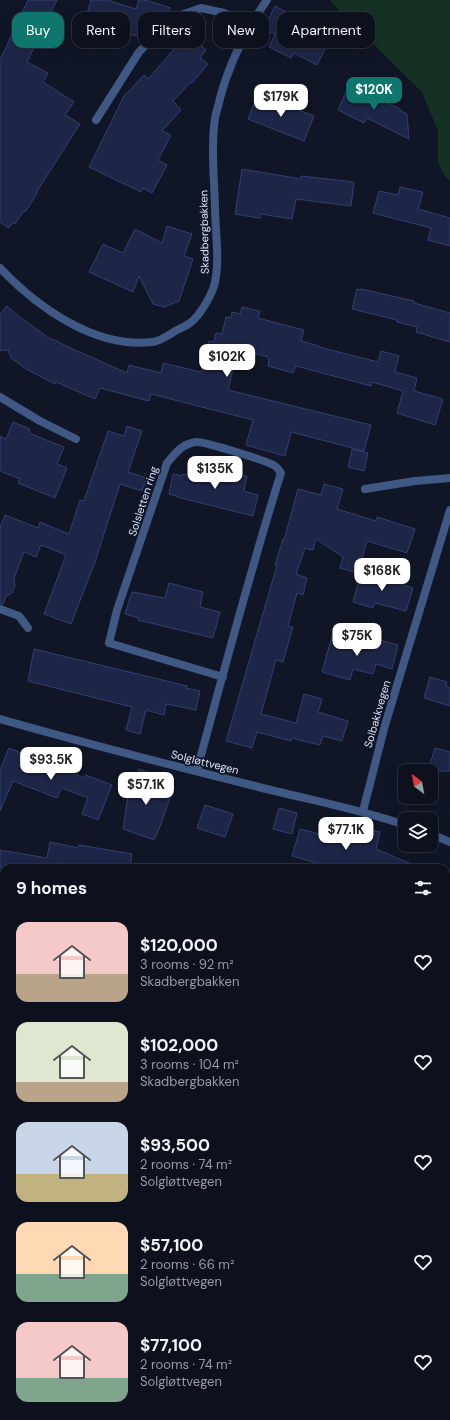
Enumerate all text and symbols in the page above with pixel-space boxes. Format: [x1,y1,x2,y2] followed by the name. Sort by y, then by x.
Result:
[12,12,64,48] chip: Buy
[72,12,130,48] chip: Rent
[138,12,205,48] chip: Filters
[213,12,269,48] chip: New
[277,12,375,48] chip: Apartment
[346,77,402,111] pin: $120K
[355,81,393,98] text: $120K
[253,84,309,118] pin: $179K
[263,88,299,105] text: $179K
[196,190,212,274] street label: Skadbergbakken
[199,344,255,378] pin: $102K
[208,348,246,365] text: $102K
[187,456,243,490] pin: $135K
[197,460,234,477] text: $135K
[125,464,161,538] street label: Solsletten ring
[354,558,410,592] pin: $168K
[363,562,401,579] text: $168K
[333,623,381,657] pin: $75K
[341,627,373,644] text: $75K
[361,679,393,749] street label: Solbakkvegen
[18,747,84,781] pin: $93.5K
[170,747,240,777] street label: Solgløttvegen
[29,751,73,768] text: $93.5K
[398,764,438,804] north arrow
[398,764,438,852] map controls
[113,772,179,806] pin: $57.1K
[127,776,165,793] text: $57.1K
[398,812,438,852] button: layers
[313,817,379,851] pin: $77.1K
[327,821,365,838] text: $77.1K
[16,877,87,899] text: 9 homes
[412,877,434,899] icon: filters
[140,934,218,956] text: $120,000
[48,938,96,986] icon: home
[412,951,434,973] icon: heart
[140,956,233,973] text: 3 rooms · 92 m²
[140,973,239,990] text: Skadbergbakken
[140,1034,218,1056] text: $102,000
[48,1038,96,1086] icon: home
[412,1051,434,1073] icon: heart
[140,1056,239,1073] text: 3 rooms · 104 m²
[140,1073,239,1090] text: Skadbergbakken
[140,1134,210,1156] text: $93,500
[48,1138,96,1186] icon: home
[412,1151,434,1173] icon: heart
[140,1156,232,1173] text: 2 rooms · 74 m²
[140,1173,222,1190] text: Solgløttvegen
[140,1234,203,1256] text: $57,100
[48,1238,96,1286] icon: home
[412,1251,434,1273] icon: heart
[140,1256,234,1273] text: 2 rooms · 66 m²
[140,1273,222,1290] text: Solgløttvegen
[140,1334,202,1356] text: $77,100
[48,1338,96,1386] icon: home
[412,1351,434,1373] icon: heart
[140,1356,232,1373] text: 2 rooms · 74 m²
[140,1373,222,1390] text: Solgløttvegen

